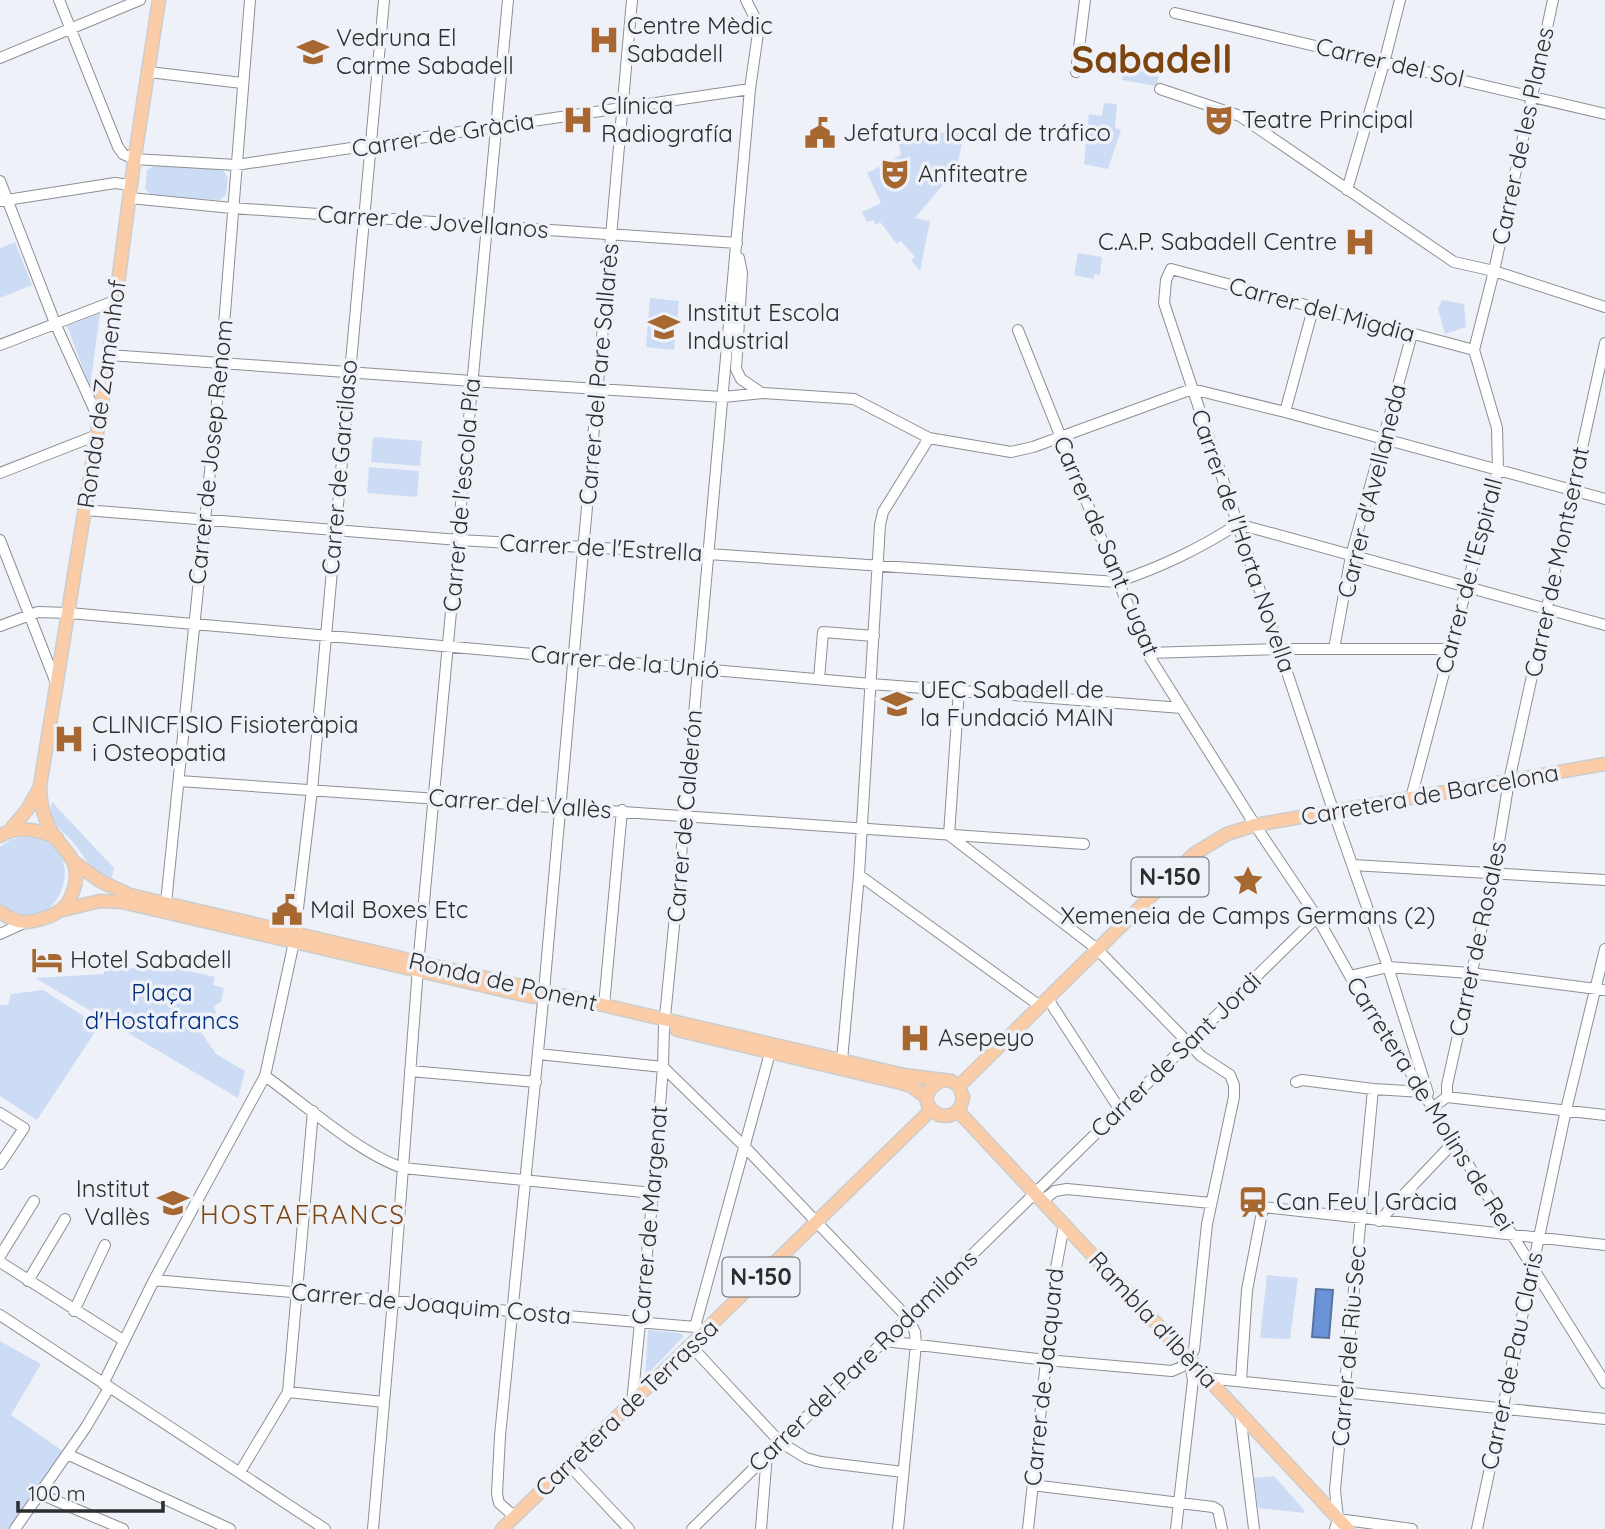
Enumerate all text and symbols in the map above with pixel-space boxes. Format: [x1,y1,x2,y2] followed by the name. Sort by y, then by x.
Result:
[627,10,773,68] place label: Centre Mèdic Sabadell
[336,22,514,80] place label: Vedruna El Carme Sabadell
[587,23,621,57] hospital icon: Centre Mèdic Sabadell
[1484,24,1560,247] street label: Carrer de les Planes
[1313,30,1467,94] street label: Carrer del Sol
[296,35,330,69] school or university icon: Vedruna El Carme Sabadell
[1071,35,1233,83] district label: Sabadell
[601,90,733,148] place label: Clínica Radiografía
[561,103,595,137] hospital icon: Clínica Radiografía
[1202,103,1236,137] theatre icon: Teatre Principal
[1242,104,1414,134] place label: Teatre Principal
[349,105,536,163] street label: Carrer de Gràcia
[803,116,837,150] public building icon: Jefatura local de tráfico
[843,117,1111,147] place label: Jefatura local de tráfico
[878,157,912,191] theatre icon: Anfiteatre
[918,158,1028,188] place label: Anfiteatre
[316,198,550,244] street label: Carrer de Jovellanos
[1343,225,1377,259] hospital icon: C.A.P. Sabadell Centre
[1098,226,1337,256] place label: C.A.P. Sabadell Centre
[572,242,624,506] street label: Carrer del Pare Sallarès
[1226,270,1419,348] street label: Carrer del Migdia
[70,277,132,510] street label: Ronda de Zamenhof
[687,297,840,355] place label: Institut Escola Industrial
[647,310,681,344] school or university icon: Institut Escola Industrial
[181,318,239,586] street label: Carrer de Josep Renom
[315,358,363,576] street label: Carrer de Garcilaso
[436,377,486,613] street label: Carrer de l'escola Pía
[1330,380,1412,601] street label: Carrer d'Avellaneda
[1185,405,1303,676] street label: Carrer de l'Horta Novella
[1047,431,1167,660] street label: Carrer de Sant Cugat
[1517,444,1595,680] street label: Carrer de Montserrat
[1427,475,1509,677] street label: Carrer de l'Espirall
[499,527,703,567] street label: Carrer de l'Estrella
[529,638,721,684] street label: Carrer de la Unió
[920,674,1114,732] place label: UEC Sabadell de la Fundació MAIN
[880,687,914,721] school or university icon: UEC Sabadell de la Fundació MAIN
[660,708,708,924] street label: Carrer de Calderón
[92,709,359,767] place label: CLINICFISIO Fisioteràpia i Osteopatia
[52,722,86,756] hospital icon: CLINICFISIO Fisioteràpia i Osteopatia
[1299,757,1561,831] street label: Carretera de Barcelona
[427,782,613,824] street label: Carrer del Vallès
[1442,838,1512,1039] street label: Carrer de Rosales
[1132,858,1208,897] road number: N-150
[1231,864,1265,898] place icon: Xemeneia de Camps Germans (2)
[270,893,304,927] public building icon: Mail Boxes Etc
[310,894,468,924] place label: Mail Boxes Etc
[1061,900,1435,930] place label: Xemeneia de Camps Germans (2)
[30,943,64,977] hotel icon: Hotel Sabadell
[70,944,232,974] place label: Hotel Sabadell
[406,945,600,1017] street label: Ronda de Ponent
[1084,965,1267,1143] street label: Carrer de Sant Jordi
[1340,971,1521,1236] street label: Carretera de Molins de Rei
[85,977,239,1035] park label: Plaça d'Hostafrancs
[898,1021,932,1055] hospital icon: Asepeyo
[938,1022,1034,1052] place label: Asepeyo
[624,1104,674,1326] street label: Carrer de Margenat
[76,1173,150,1231] place label: Institut Vallès
[1236,1185,1270,1219] station icon: Can Feu | Gràcia
[156,1186,190,1220] school or university icon: Institut Vallès
[1276,1186,1457,1216] place label: Can Feu | Gràcia
[200,1198,406,1231] district label: HOSTAFRANCS
[741,1243,983,1478] street label: Carrer del Pare Rodamilans
[1324,1244,1372,1448] street label: Carrer del Riu-Sec
[1083,1245,1225,1394] street label: Rambla d'Ibèria
[1473,1249,1549,1473] street label: Carrer de Pau Claris
[722,1258,800,1296] road number: N-150
[1017,1266,1069,1487] street label: Carrer de Jacquard
[290,1276,572,1330] street label: Carrer de Joaquim Costa
[528,1312,724,1503] street label: Carretera de Terrassa
[18,1470,163,1514] scale bar
[28,1480,86,1506] text: 100 m

